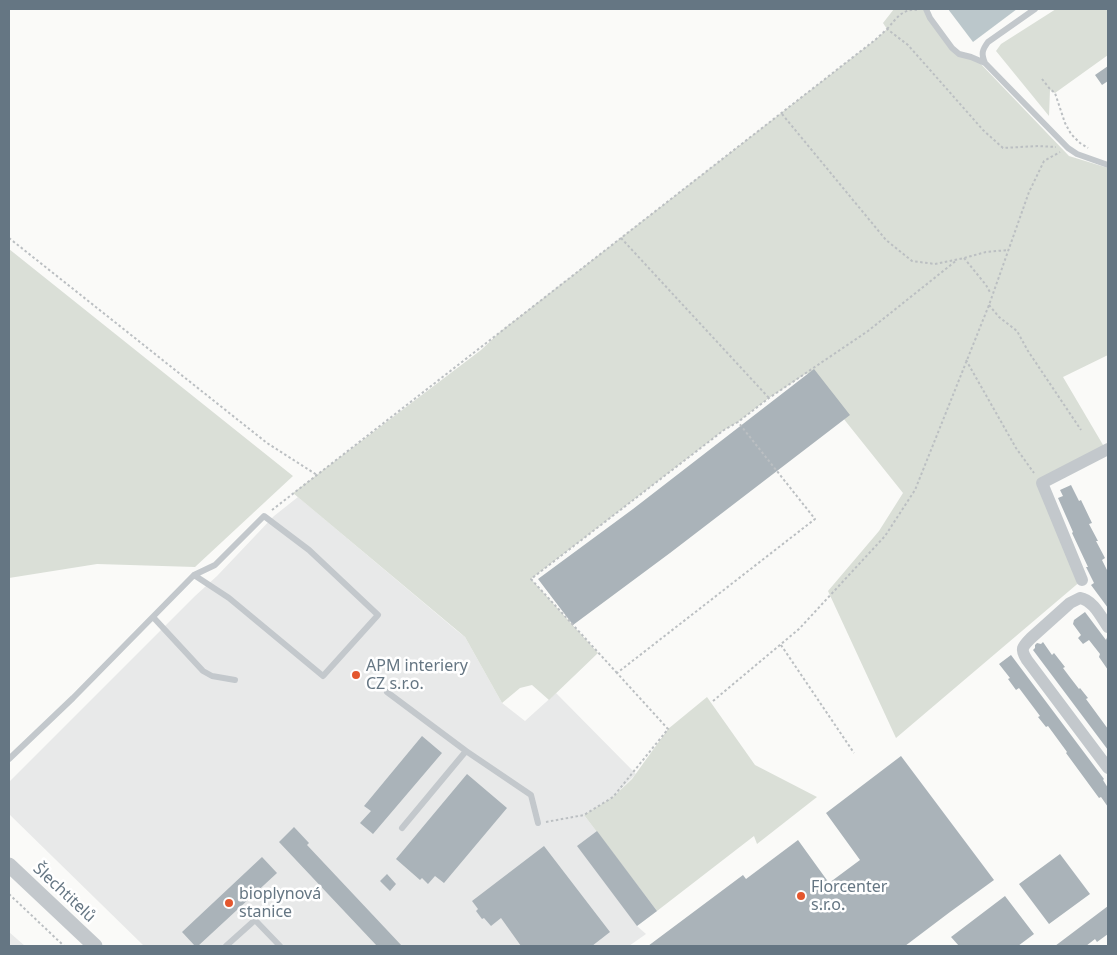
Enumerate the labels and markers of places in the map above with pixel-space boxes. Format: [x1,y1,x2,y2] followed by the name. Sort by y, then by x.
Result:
[366,656,468,694] place label: APM interiery CZ s.r.o.
[350,669,362,681] marker: APM interiery CZ s.r.o.
[811,877,887,915] place label: Florcenter s.r.o.
[239,884,321,922] place label: bioplynová stanice
[795,890,807,902] marker: Florcenter s.r.o.
[223,897,235,909] marker: bioplynová stanice

